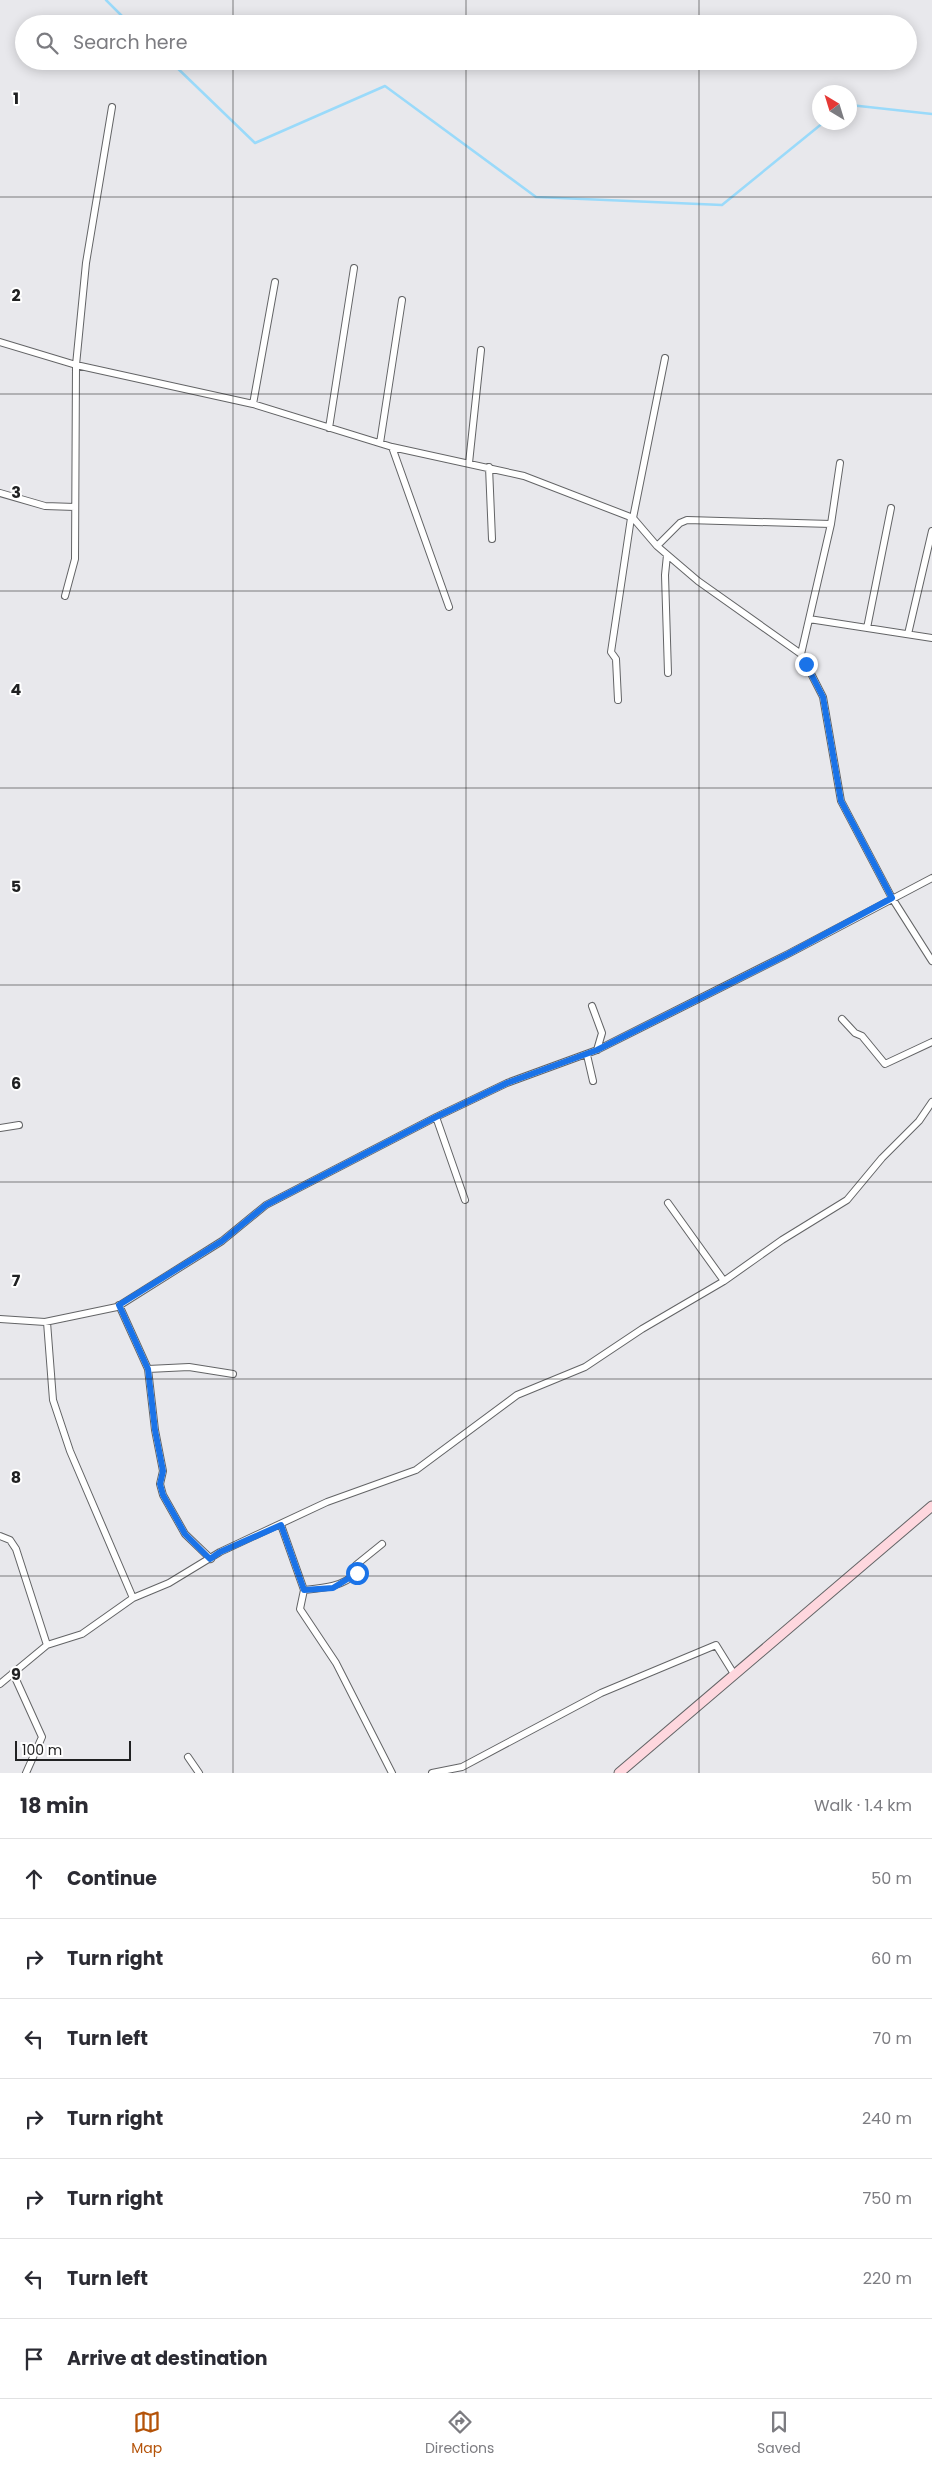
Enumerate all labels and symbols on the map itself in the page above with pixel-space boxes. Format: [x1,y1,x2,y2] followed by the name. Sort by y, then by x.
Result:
[812,85,857,130] north arrow
[13,87,19,110] text: 1
[11,284,21,307] text: 2
[11,481,21,504] text: 3
[795,653,818,676] route end
[11,678,22,701] text: 4
[11,875,21,898] text: 5
[11,1072,21,1095] text: 6
[12,1269,21,1292] text: 7
[11,1466,21,1489] text: 8
[346,1562,369,1585] route start
[11,1663,21,1686] text: 9
[15,1738,131,1761] scale bar

